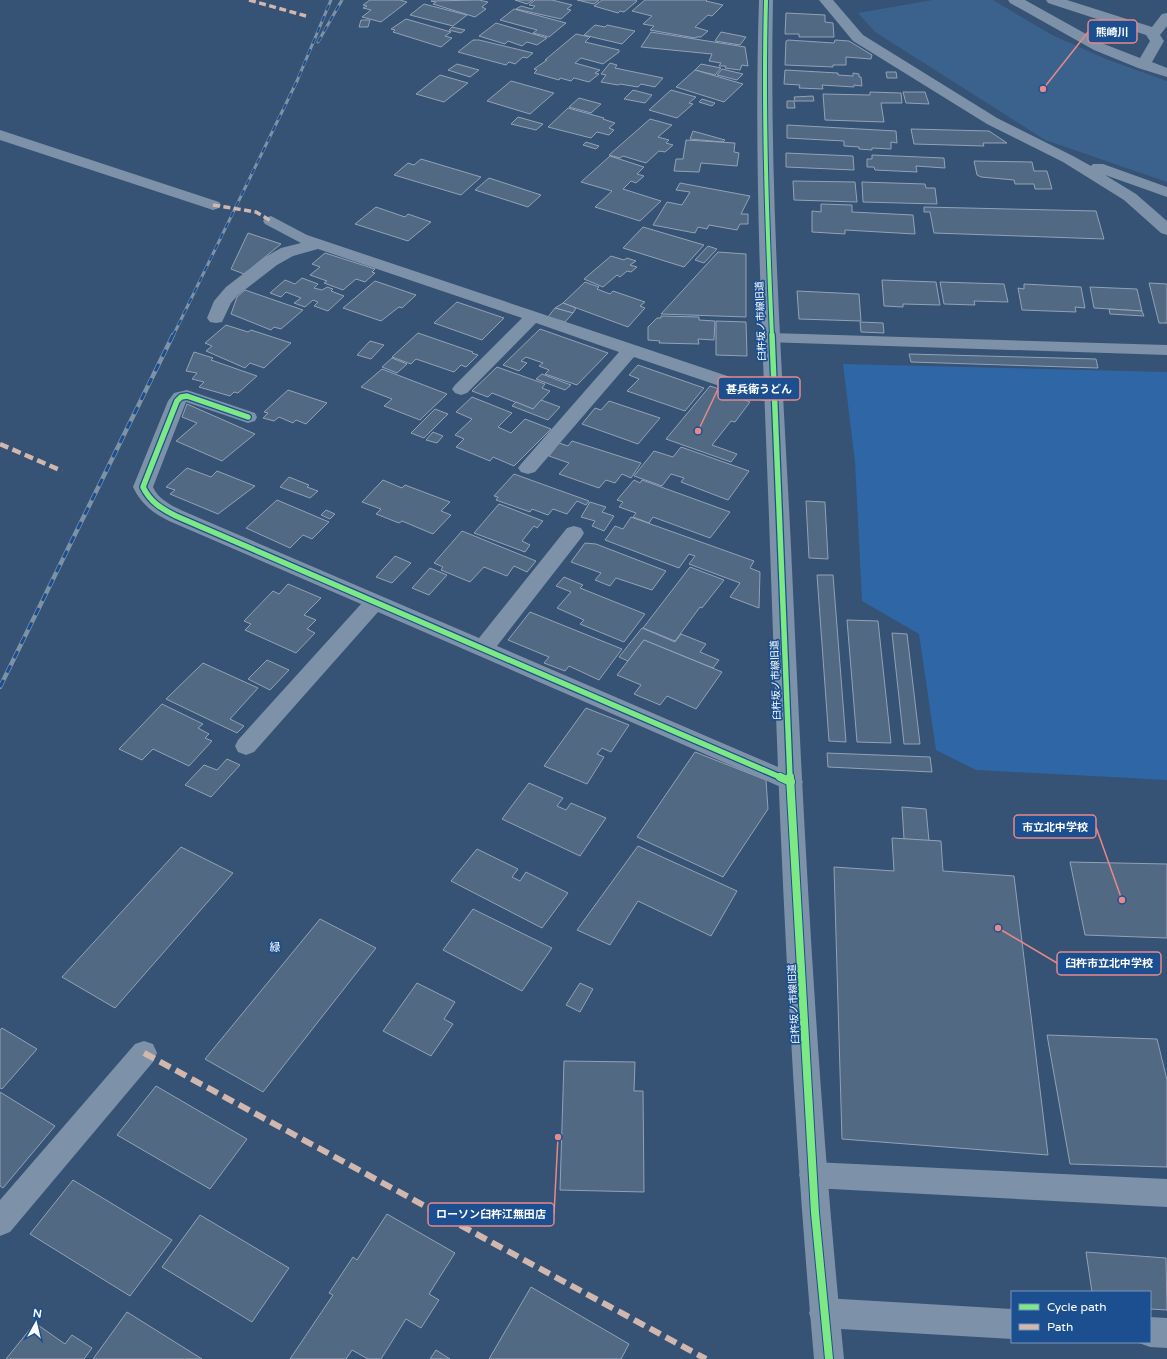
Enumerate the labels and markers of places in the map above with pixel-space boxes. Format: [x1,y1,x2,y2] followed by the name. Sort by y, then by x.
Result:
[1088,20,1137,43] callout: 熊崎川
[718,377,800,400] callout: 甚兵衛うどん
[1014,815,1096,838] callout: 市立北中学校
[1057,952,1161,975] callout: 臼杵市立北中学校
[428,1203,554,1226] callout: ローソン臼杵江無田店

